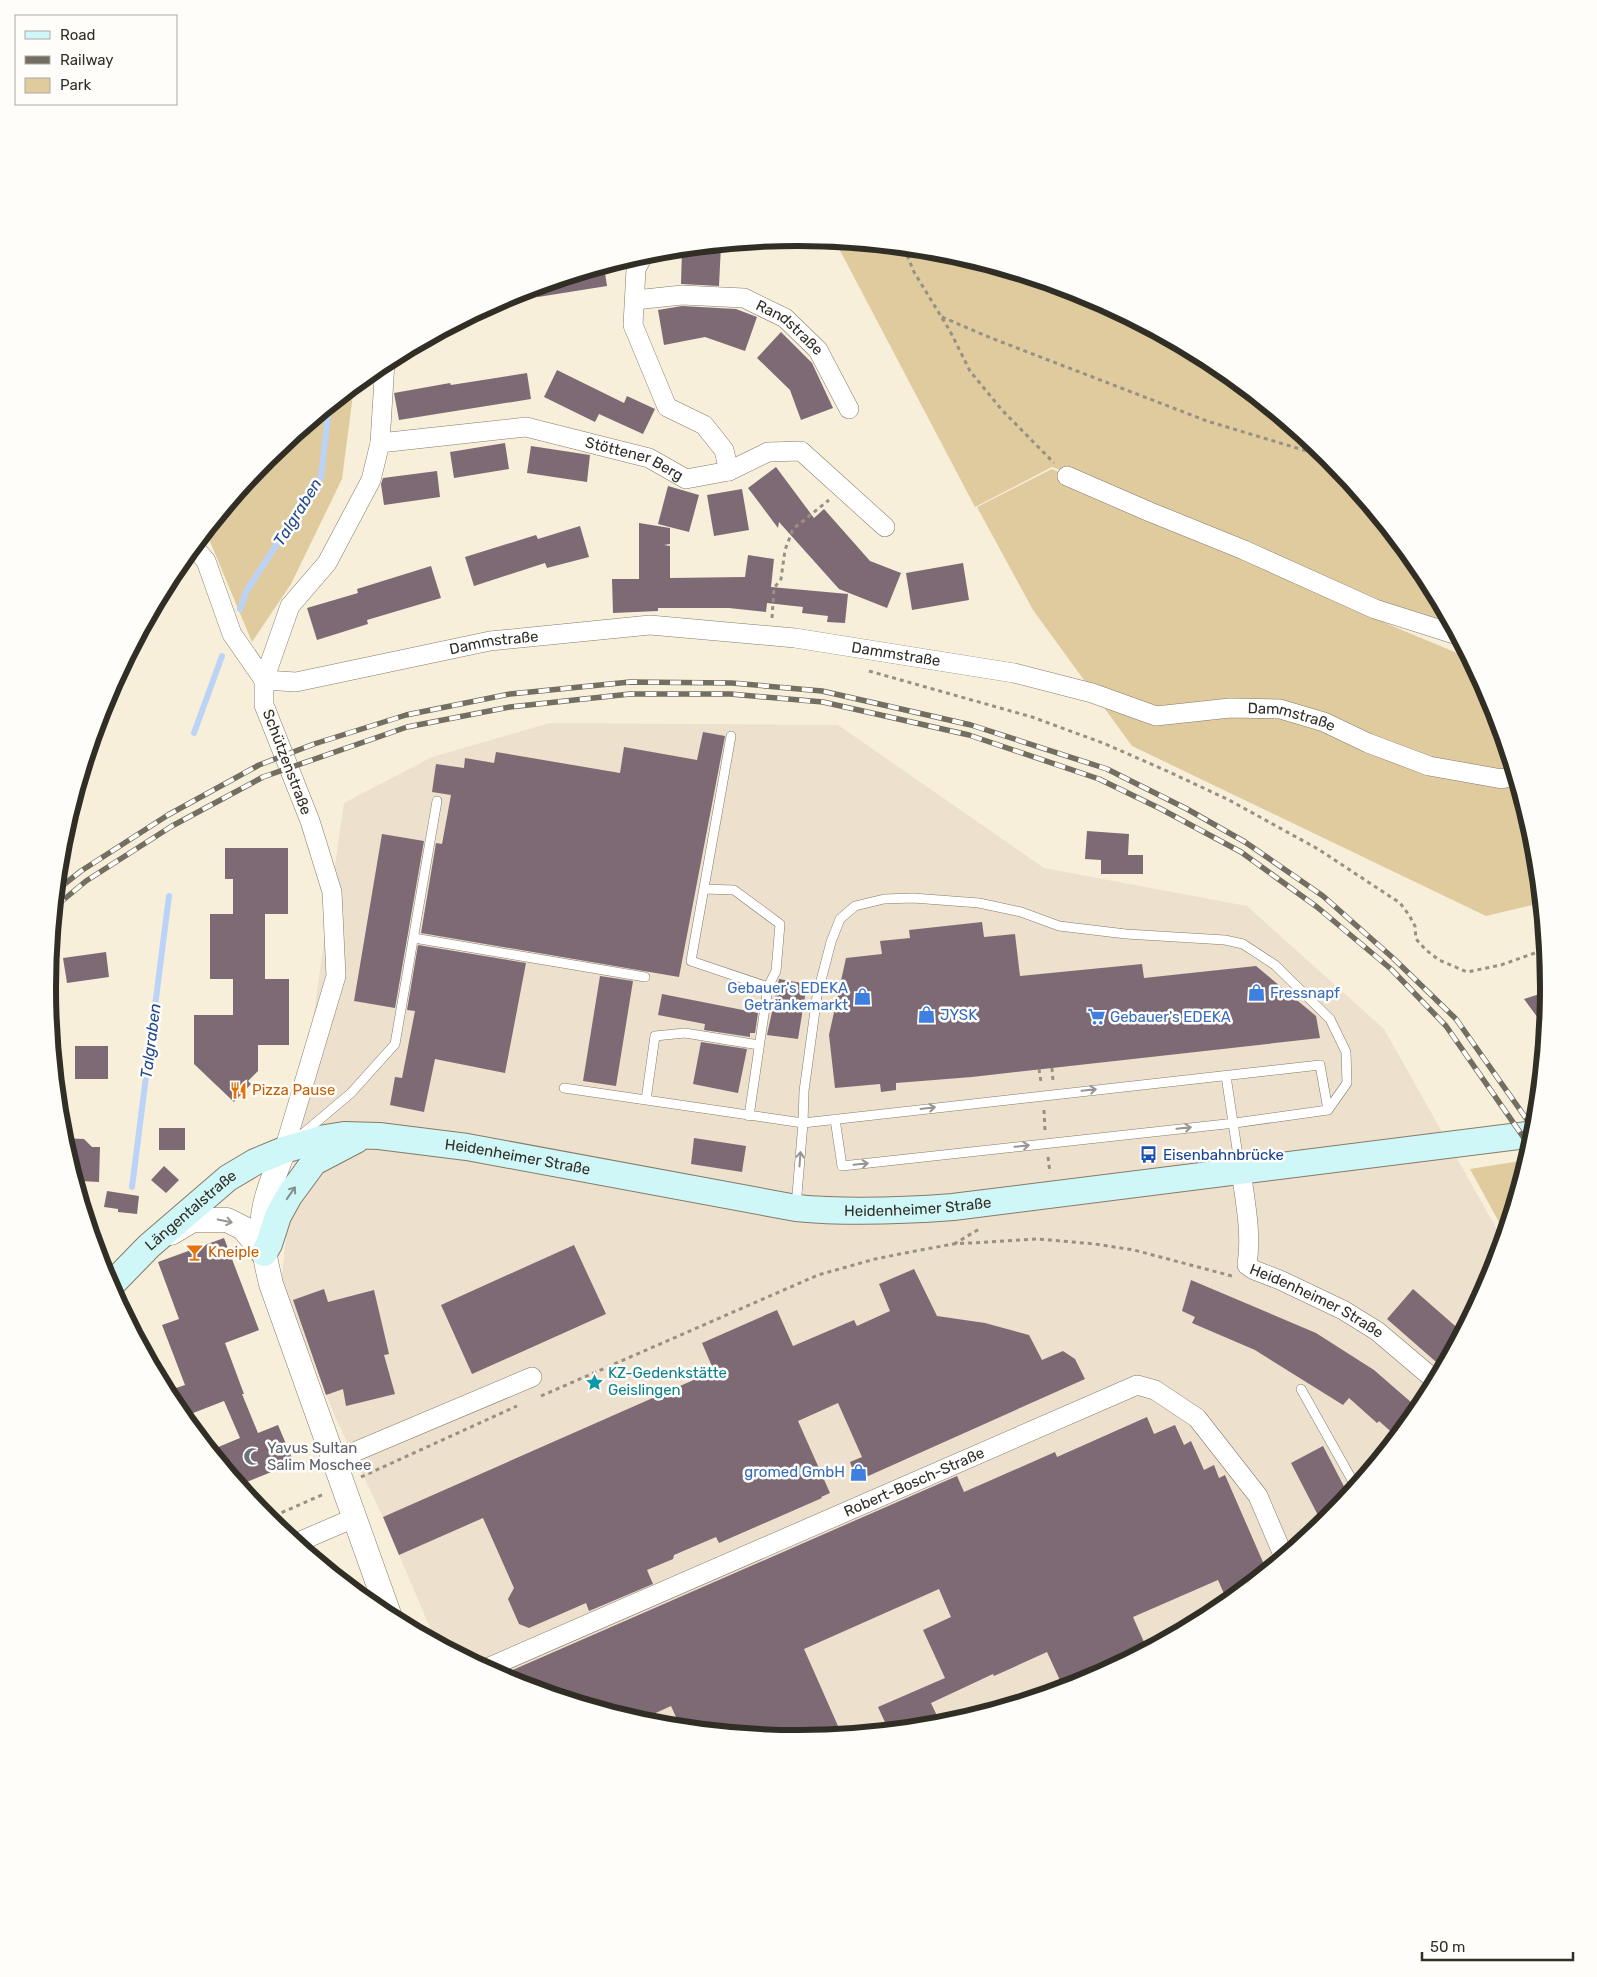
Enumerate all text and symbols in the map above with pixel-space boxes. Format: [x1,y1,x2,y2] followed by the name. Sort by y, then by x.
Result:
[15,15,178,105] legend
[60,26,96,44] text: Road
[60,51,114,69] text: Railway
[60,76,91,94] text: Park
[753,296,827,359] street label: Randstraße
[583,433,686,485] street label: Stöttener Berg
[269,475,326,549] water label: Talgraben
[448,627,539,658] street label: Dammstraße
[850,638,942,670] street label: Dammstraße
[1247,699,1338,735] street label: Dammstraße
[259,707,315,817] street label: Schützenstraße
[727,979,848,1014] place label: Gebauer's EDEKA Getränkemarkt
[1246,983,1266,1003] shop icon: Fressnapf
[1270,984,1340,1002] place label: Fressnapf
[852,987,872,1007] shop icon: Gebauer's EDEKA Getränkemarkt
[136,1002,165,1080] water label: Talgraben
[916,1005,936,1025] shop icon: JYSK
[940,1006,977,1024] place label: JYSK
[1086,1007,1106,1027] supermarket icon: Gebauer's EDEKA
[1110,1008,1231,1026] place label: Gebauer's EDEKA
[228,1080,248,1100] restaurant icon: Pizza Pause
[252,1081,335,1099] place label: Pizza Pause
[1081,1085,1097,1095] one-way arrow
[919,1103,935,1113] one-way arrow
[1175,1123,1191,1133] one-way arrow
[444,1135,592,1179] street label: Heidenheimer Straße
[1014,1141,1030,1151] one-way arrow
[1139,1145,1159,1165] bus stop icon: Eisenbahnbrücke
[1163,1146,1284,1164] place label: Eisenbahnbrücke
[795,1152,805,1168] one-way arrow
[852,1159,868,1169] one-way arrow
[141,1166,240,1254] street label: Längentalstraße
[286,1187,296,1201] one-way arrow
[844,1193,992,1220] street label: Heidenheimer Straße
[217,1217,233,1227] one-way arrow
[184,1242,204,1262] bar icon: Kneiple
[208,1243,259,1261] place label: Kneiple
[1247,1260,1387,1342] street label: Heidenheimer Straße
[608,1364,727,1399] place label: KZ-Gedenkstätte Geislingen
[584,1372,604,1392] place icon: KZ-Gedenkstätte Geislingen
[267,1439,371,1474] place label: Yavus Sultan Salim Moschee
[841,1444,987,1521] street label: Robert-Bosch-Straße
[243,1447,263,1467] mosque icon: Yavus Sultan Salim Moschee
[849,1462,869,1482] shop icon: gromed GmbH
[744,1463,845,1481] place label: gromed GmbH
[1422,1930,1573,1962] scale bar
[1430,1938,1465,1956] text: 50 m

